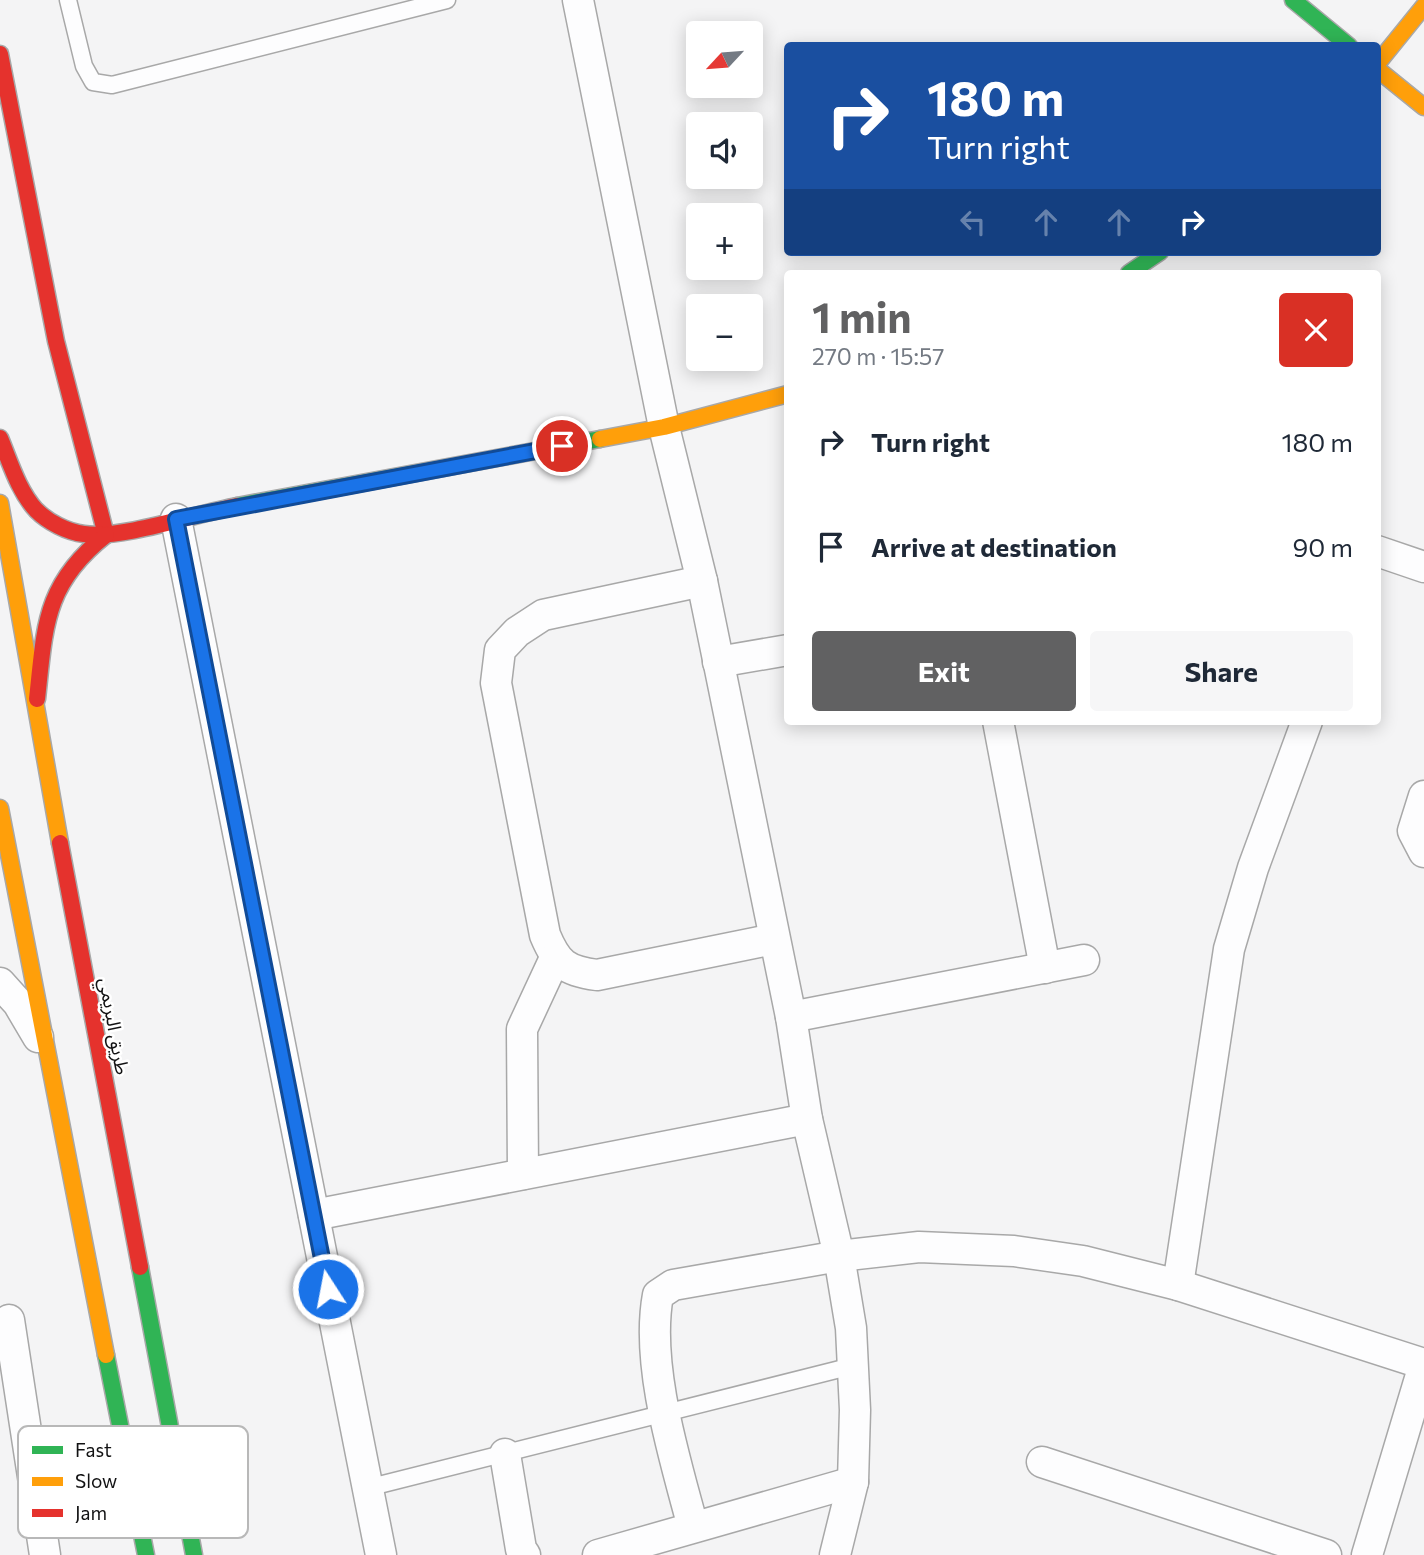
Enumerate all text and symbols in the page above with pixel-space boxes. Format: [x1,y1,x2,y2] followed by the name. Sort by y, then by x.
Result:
[686,21,763,98] north arrow
[686,21,763,371] map controls
[927,66,1064,126] text: 180 m
[812,70,903,161] icon: right
[686,112,763,189] button: sound
[927,126,1070,166] text: Turn right
[686,203,763,280] button: +
[954,203,992,241] icon: left
[1027,203,1065,241] icon: ahead
[1100,203,1138,241] icon: ahead
[1173,203,1211,241] icon: right
[812,290,912,342] text: 1 min
[1279,293,1353,367] button: close
[686,294,763,371] button: −
[812,342,944,370] text: 270 m · 15:57
[532,416,592,476] pin
[812,423,850,461] icon: right
[871,426,990,457] text: Turn right
[1281,426,1353,457] text: 180 m
[543,427,581,465] icon: arrive
[812,528,850,566] icon: arrive
[871,531,1117,562] text: Arrive at destination
[1293,531,1353,562] text: 90 m
[812,631,1076,711] button: Exit
[1090,631,1353,711] button: Share
[91,976,135,1077] street label: طريق البريمي
[291,1252,365,1326] position arrow
[18,1426,248,1538] legend
[75,1438,112,1461] text: Fast
[75,1469,117,1492] text: Slow
[75,1501,107,1524] text: Jam

